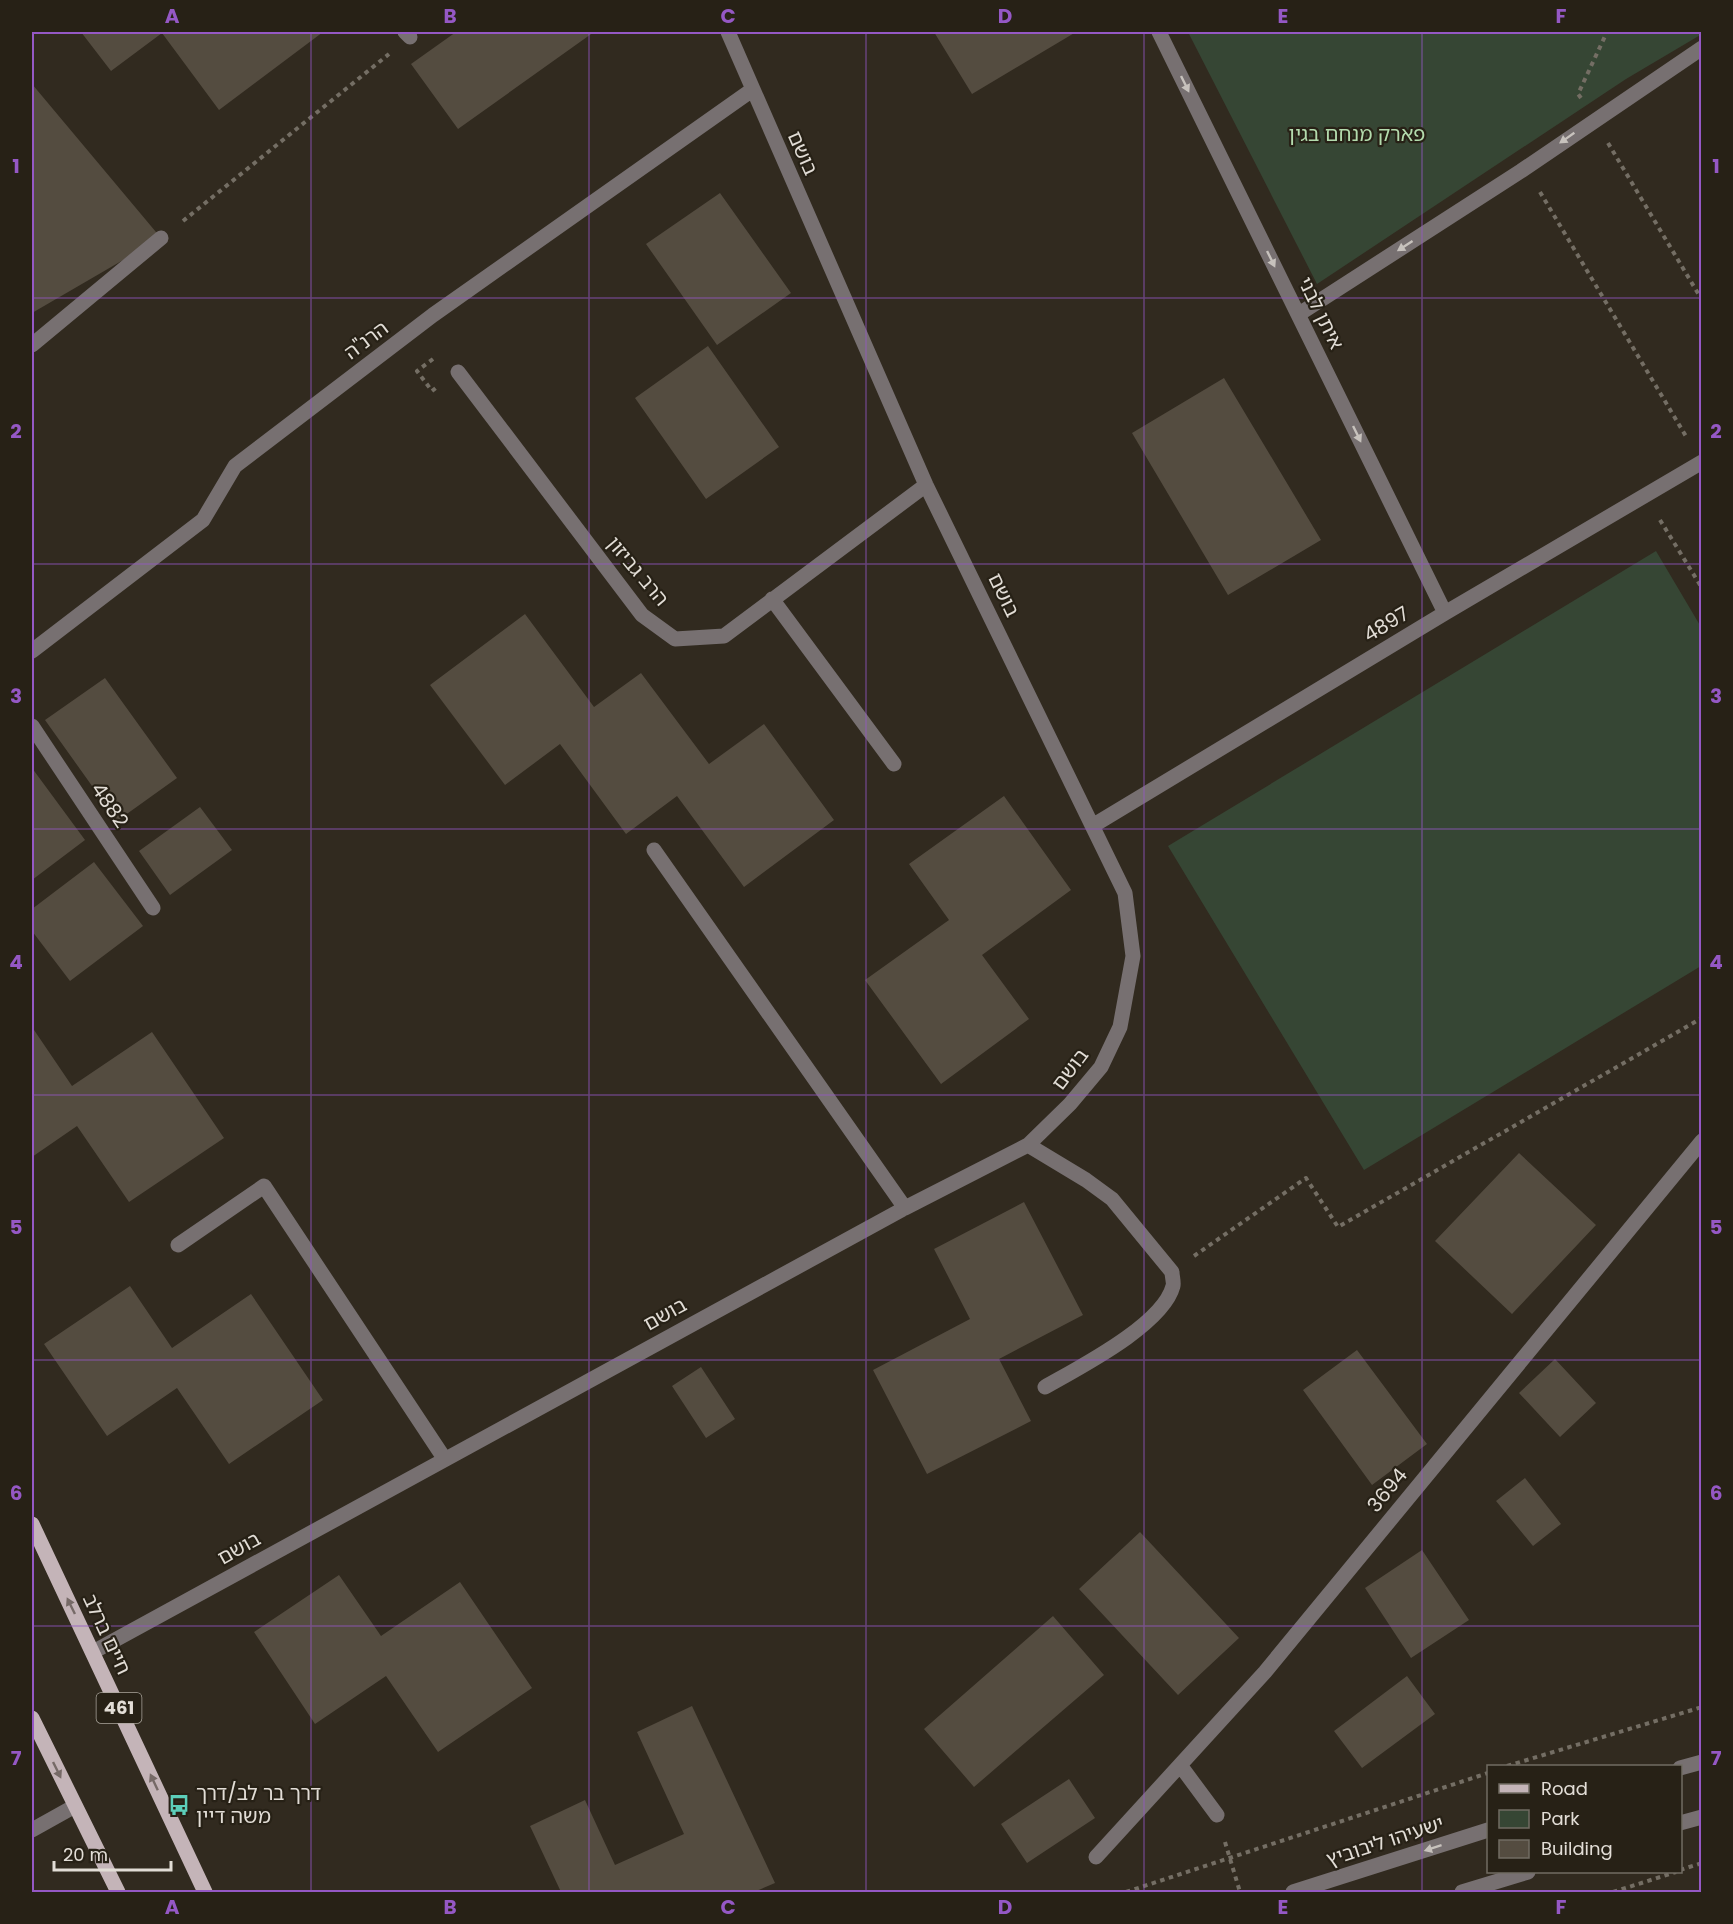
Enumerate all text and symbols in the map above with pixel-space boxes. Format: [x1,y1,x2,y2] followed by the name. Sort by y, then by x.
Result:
[165,2,180,30] text: A
[443,2,457,30] text: B
[720,2,736,30] text: C
[998,2,1012,30] text: D
[1278,2,1288,30] text: E
[1556,2,1567,30] text: F
[1180,75,1190,93] one-way arrow
[1289,120,1425,148] park label: פארק מנחם בגין
[781,126,825,180] street label: בושם
[1559,132,1575,143] one-way arrow
[12,152,20,180] text: 1
[1712,152,1720,180] text: 1
[1397,240,1413,252] one-way arrow
[1267,250,1276,267] one-way arrow
[1291,272,1351,354] street label: איתן לבני
[338,314,394,366] street label: הרנ"ה
[10,417,22,445] text: 2
[1710,417,1722,445] text: 2
[1353,425,1362,442] one-way arrow
[601,530,675,612] street label: הרב גביזון
[981,568,1027,622] street label: בושם
[1358,599,1414,649] street label: 4897
[10,682,22,710] text: 3
[1710,682,1722,710] text: 3
[85,777,135,833] street label: 4882
[9,948,23,976] text: 4
[1709,948,1723,976] text: 4
[1045,1042,1095,1096] street label: בושם
[10,1213,23,1241] text: 5
[1710,1213,1723,1241] text: 5
[638,1291,692,1337] street label: בושם
[1360,1462,1414,1518] street label: 3694
[10,1479,22,1507] text: 6
[1710,1479,1722,1507] text: 6
[212,1525,266,1571] street label: בושם
[76,1589,138,1679] street label: חיים ברלב
[66,1597,76,1614] one-way arrow
[96,1693,142,1723] road number: 461
[11,1744,22,1772] text: 7
[1711,1744,1722,1772] text: 7
[53,1762,62,1779] one-way arrow
[1487,1765,1682,1873] legend
[149,1774,158,1791] one-way arrow
[1541,1776,1588,1801] text: Road
[196,1779,321,1830] place label: דרך בר לב/דרך משה דיין
[167,1793,191,1817] bus stop icon: דרך בר לב/דרך משה דיין
[1541,1806,1580,1831] text: Park
[1323,1809,1447,1873] street label: ישעיהו ליבוביץ
[54,1834,171,1872] scale bar
[1541,1836,1613,1861] text: Building
[63,1842,108,1867] text: 20 m
[1424,1844,1442,1853] one-way arrow
[165,1893,180,1921] text: A
[443,1893,457,1921] text: B
[720,1893,736,1921] text: C
[998,1893,1012,1921] text: D
[1278,1893,1288,1921] text: E
[1556,1893,1567,1921] text: F

